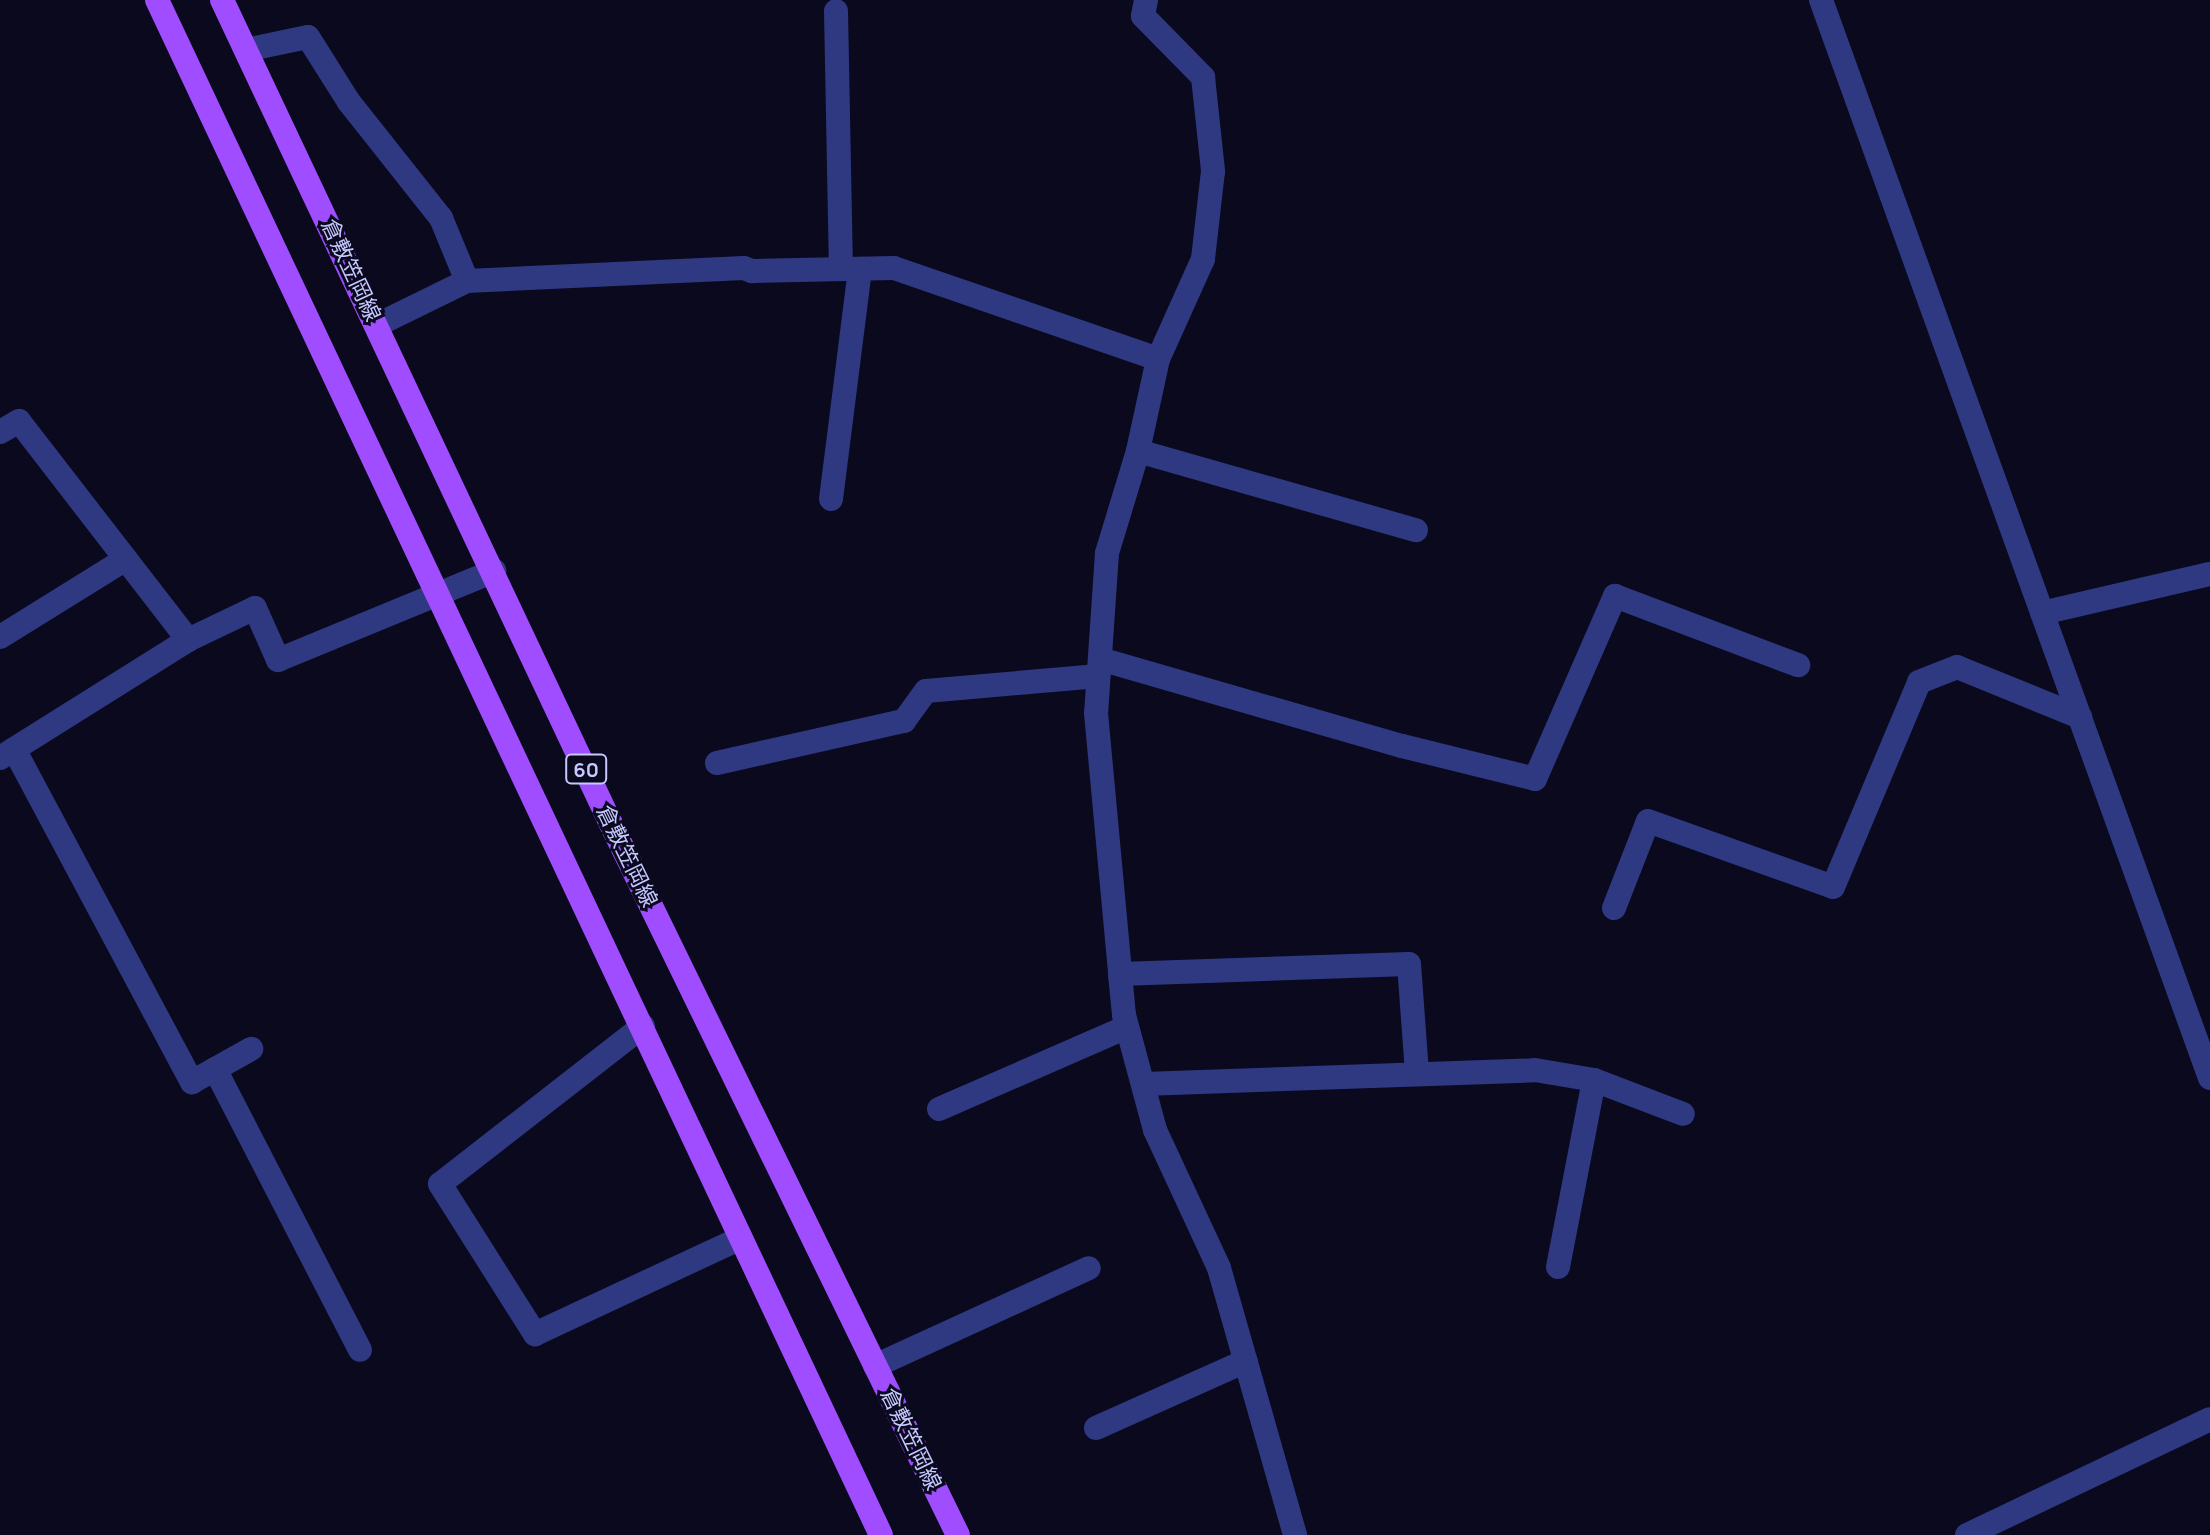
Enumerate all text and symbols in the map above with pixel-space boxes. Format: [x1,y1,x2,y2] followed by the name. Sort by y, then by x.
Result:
[316,215,386,325] street label: 倉敷笠岡線
[564,753,608,785] road number: 60
[591,801,663,911] street label: 倉敷笠岡線
[875,1384,947,1494] street label: 倉敷笠岡線

